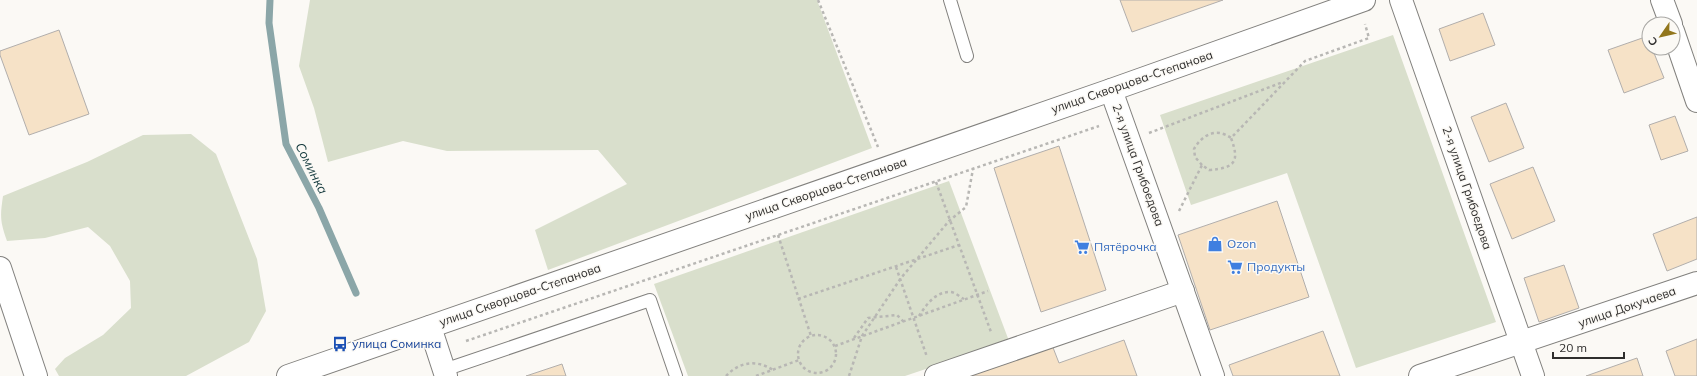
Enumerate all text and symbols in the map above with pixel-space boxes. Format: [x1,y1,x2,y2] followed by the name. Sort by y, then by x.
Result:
[1641,16,1681,56] north arrow
[1645,34,1661,49] text: С
[1049,47,1215,116] street label: улица Скворцова-Степанова
[1109,102,1168,228] street label: 2-я улица Грибоедова
[1439,124,1496,251] street label: 2-я улица Грибоедова
[292,140,332,196] water label: Соминка
[743,154,909,223] street label: улица Скворцова-Степанова
[1206,235,1224,253] shop icon: Ozon
[1227,236,1256,251] place label: Ozon
[1073,238,1091,256] supermarket icon: Пятёрочка
[1094,239,1157,254] place label: Пятёрочка
[1226,258,1244,276] supermarket icon: Продукты
[1247,259,1305,274] place label: Продукты
[437,260,603,329] street label: улица Скворцова-Степанова
[1576,283,1678,330] street label: улица Докучаева
[1553,334,1624,360] scale bar
[331,335,349,353] bus stop icon: улица Соминка
[352,336,441,351] place label: улица Соминка
[1559,340,1587,355] text: 20 m

